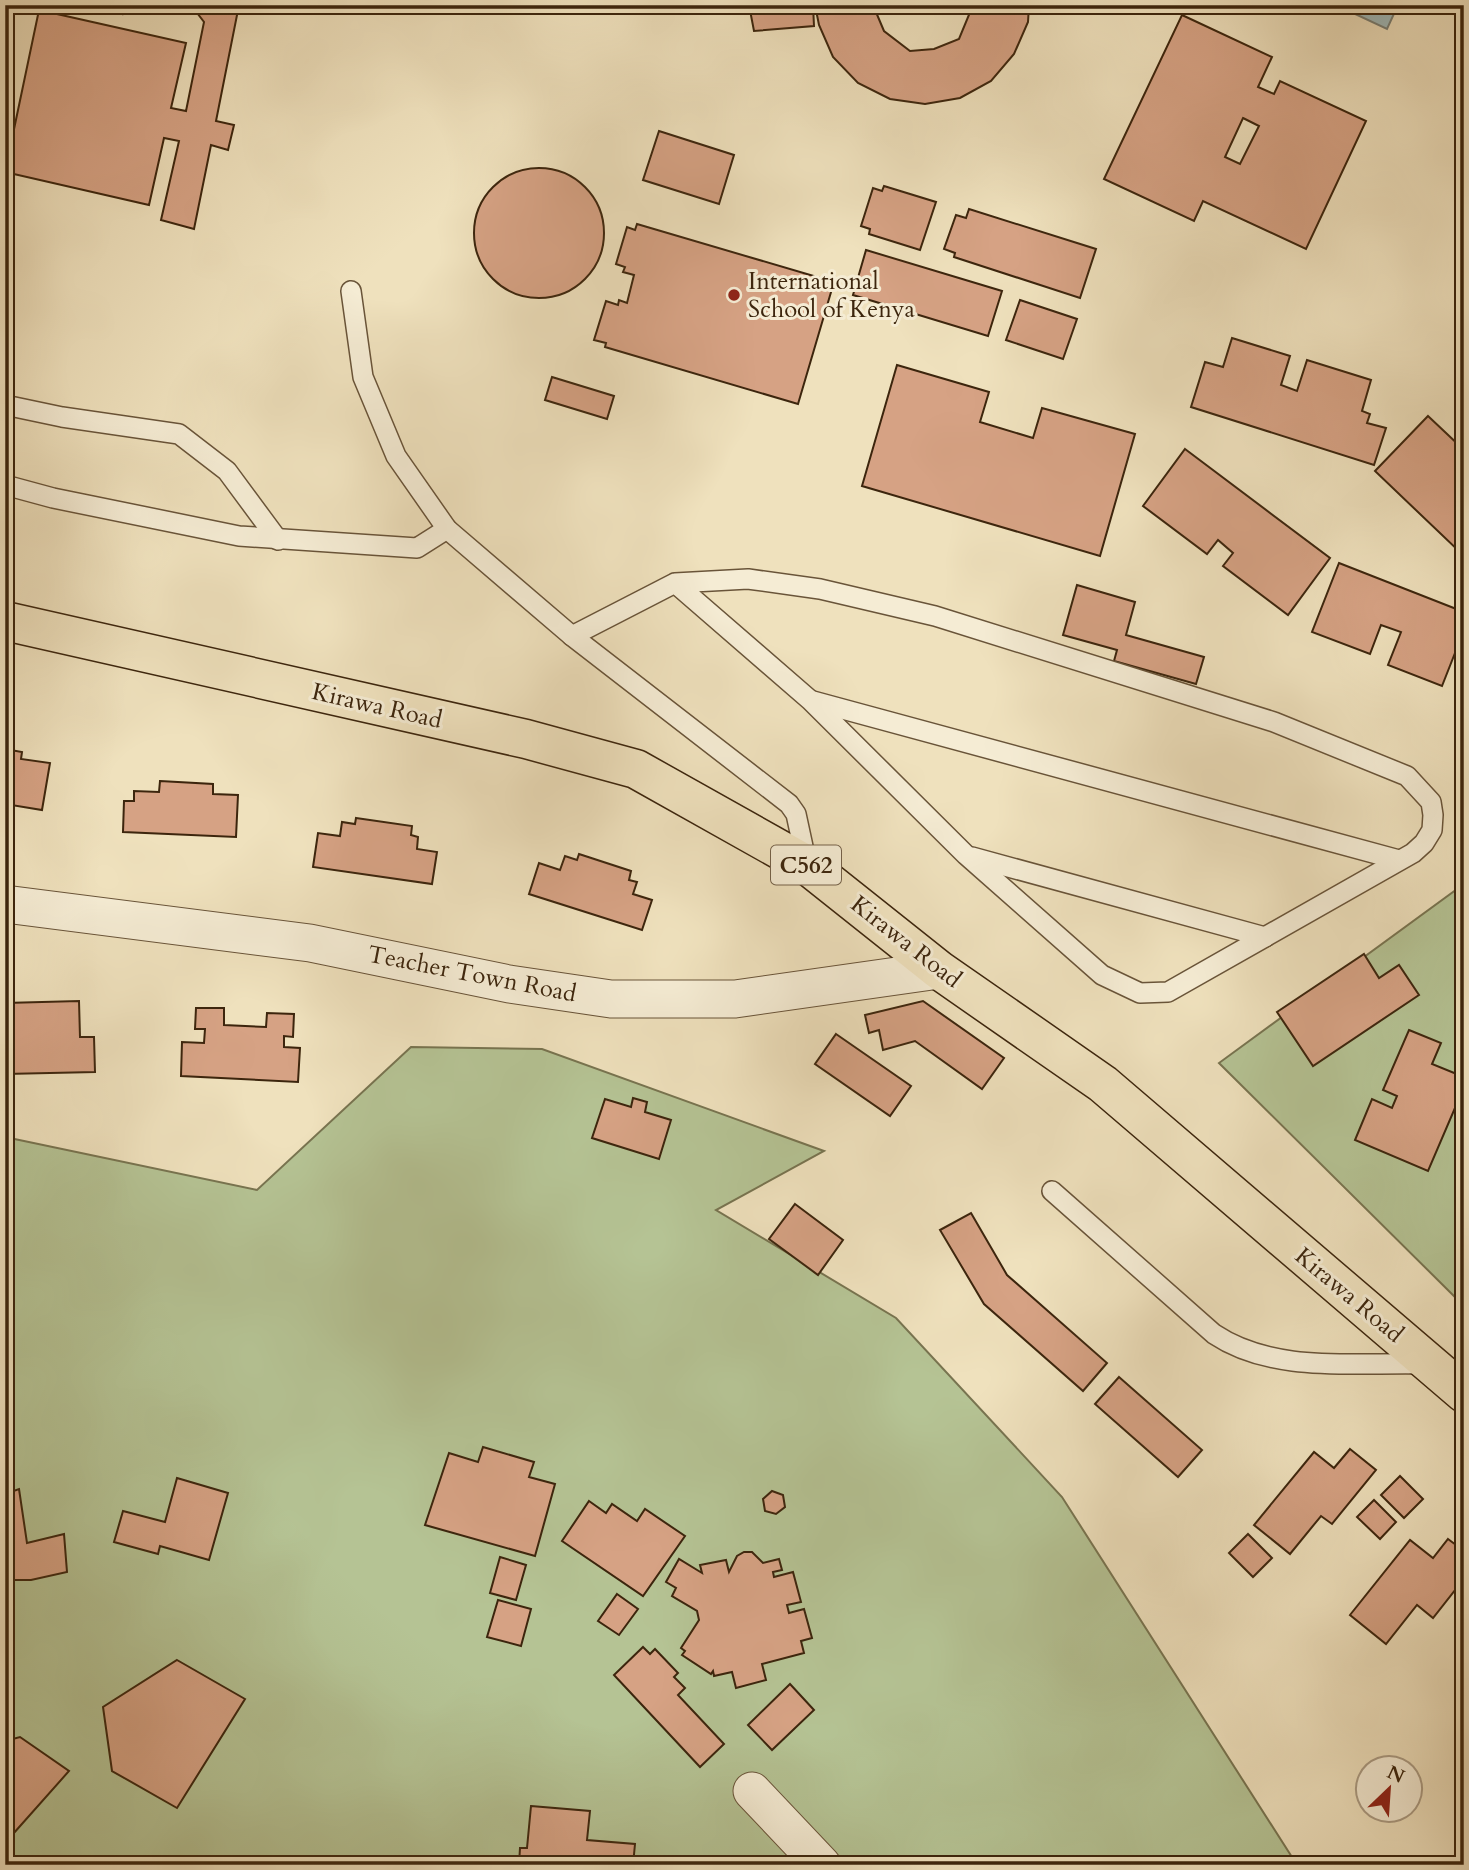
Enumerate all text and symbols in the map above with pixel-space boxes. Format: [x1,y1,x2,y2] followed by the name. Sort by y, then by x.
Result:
[748,265,915,326] place label: International School of Kenya
[726,287,742,303] marker: International School of Kenya
[309,675,445,737] street label: Kirawa Road
[771,846,841,884] road number: C562
[844,888,969,996] street label: Kirawa Road
[365,938,579,1010] street label: Teacher Town Road
[1288,1240,1411,1350] street label: Kirawa Road
[1354,1755,1424,1825] north arrow
[1383,1759,1409,1790] text: N

